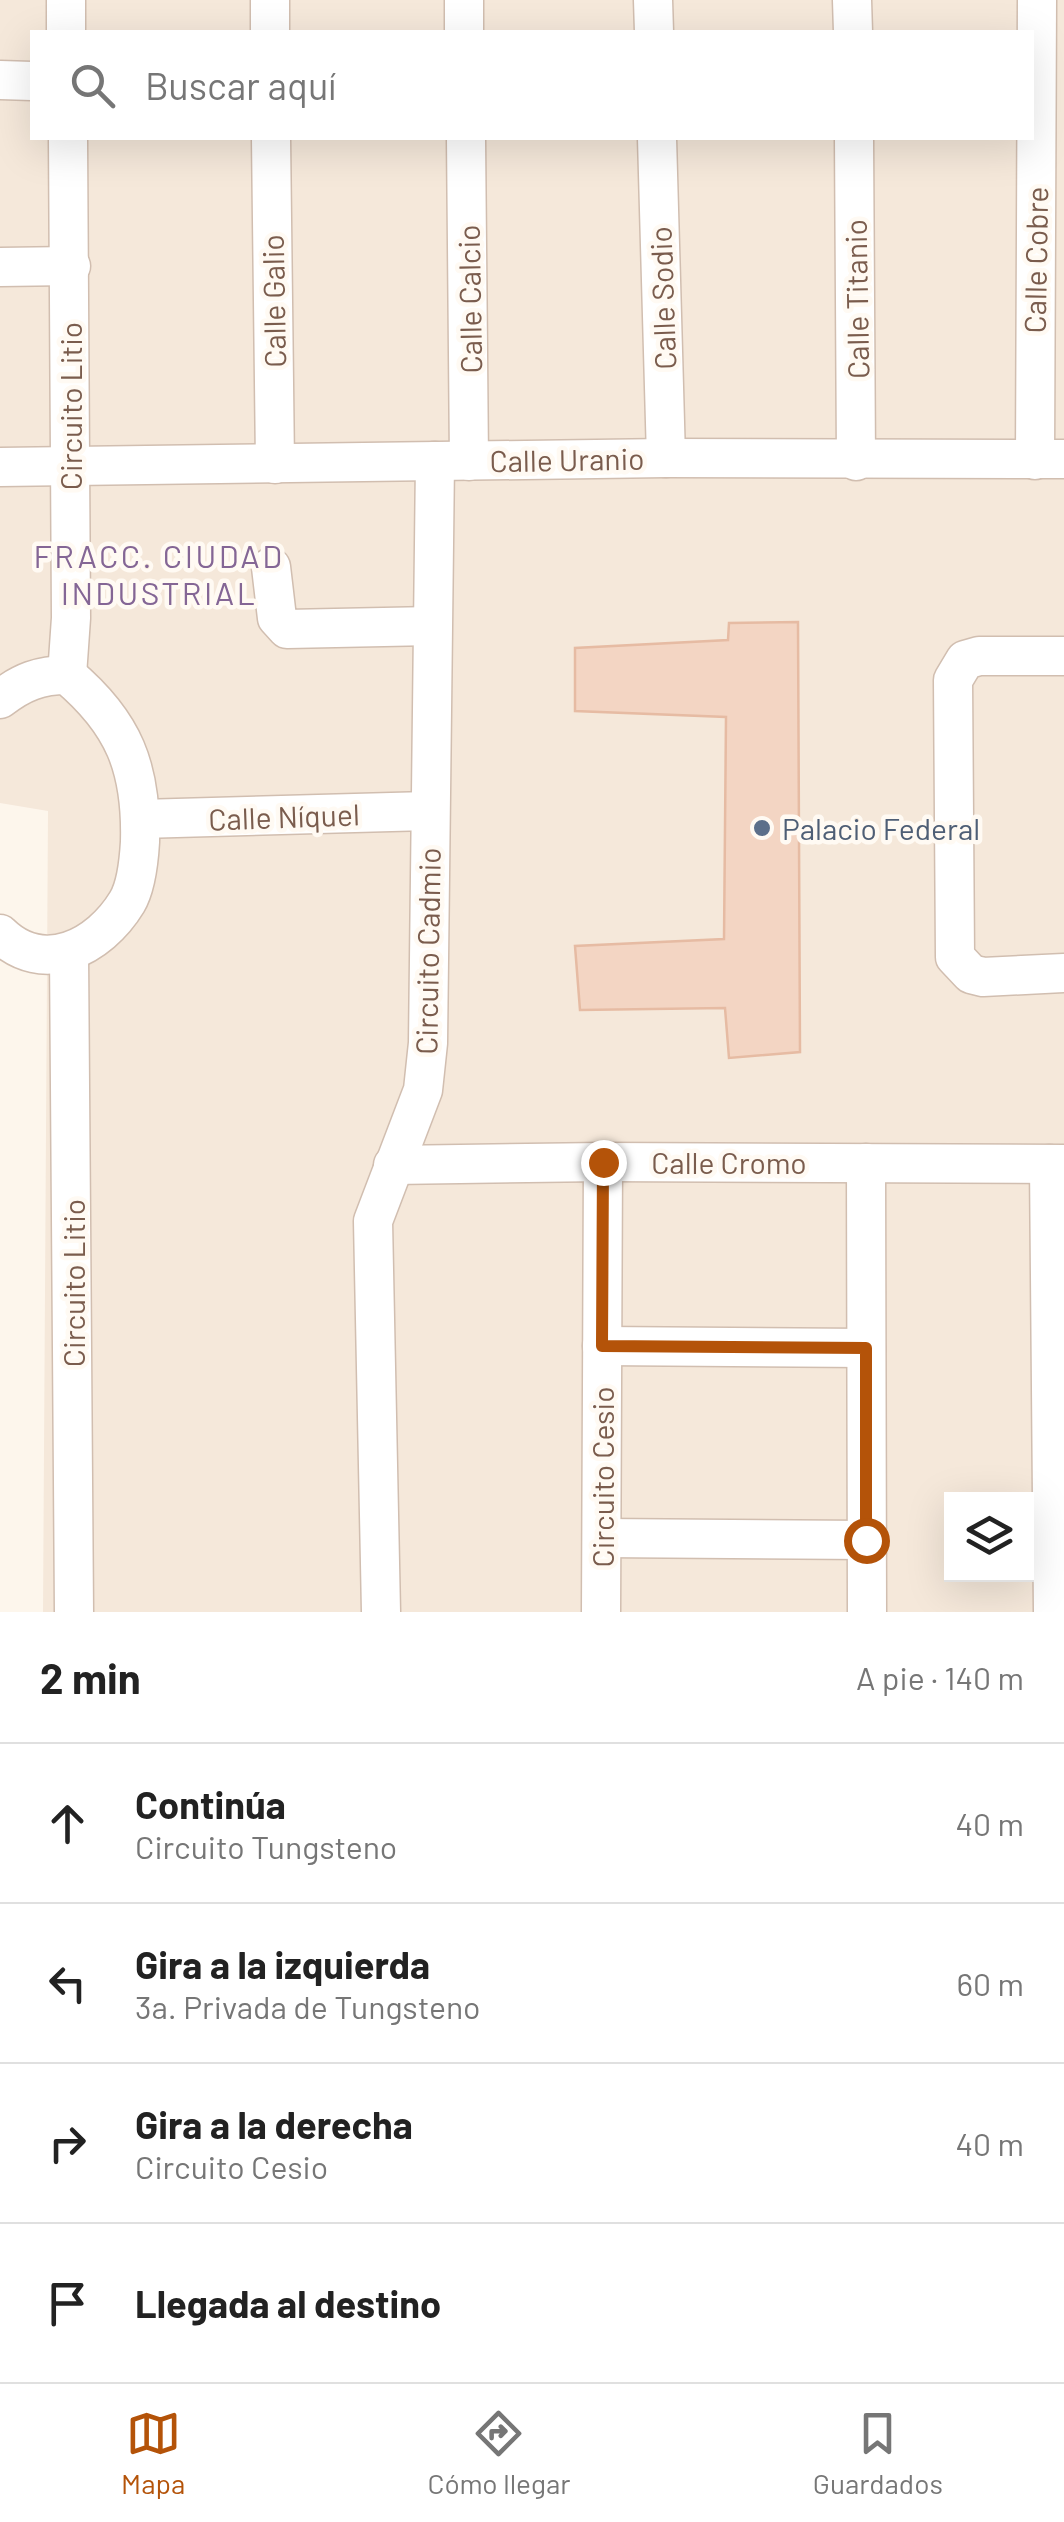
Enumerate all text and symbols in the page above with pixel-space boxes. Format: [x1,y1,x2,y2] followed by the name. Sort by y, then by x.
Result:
[30,30,1034,140] search box
[65,58,120,113] icon: search
[145,62,336,108] text: Buscar aquí
[1016,186,1054,334] street label: Calle Cobre
[837,219,875,379] street label: Calle Titanio
[450,224,488,374] street label: Calle Calcio
[642,226,682,370] street label: Calle Sodio
[254,234,292,368] street label: Calle Galio
[52,322,88,490] street label: Circuito Litio
[489,440,645,478] street label: Calle Uranio
[33,536,285,611] district label: FRACC. CIUDAD INDUSTRIAL
[208,795,360,837] street label: Calle Níquel
[782,810,980,846] place label: Palacio Federal
[751,817,773,839] marker: Palacio Federal
[407,847,447,1055] street label: Circuito Cadmio
[581,1140,627,1186] route end
[651,1144,807,1180] street label: Calle Cromo
[55,1199,91,1367] street label: Circuito Litio
[584,1386,620,1568] street label: Circuito Cesio
[944,1492,1034,1582] map controls
[944,1492,1034,1582] button: layers
[844,1518,890,1564] route start
[40,1652,141,1702] text: 2 min
[856,1658,1024,1696] text: A pie · 140 m
[135,1781,286,1827] text: Continúa
[40,1796,95,1851] icon: ahead
[955,1804,1024,1842] text: 40 m
[135,1827,397,1865] text: Circuito Tungsteno
[135,1941,430,1987] text: Gira a la izquierda
[40,1956,95,2011] icon: left
[957,1964,1024,2002] text: 60 m
[135,1987,480,2025] text: 3a. Privada de Tungsteno
[135,2101,413,2147] text: Gira a la derecha
[40,2116,95,2171] icon: right
[955,2124,1024,2162] text: 40 m
[135,2147,328,2185] text: Circuito Cesio
[40,2276,95,2331] icon: arrive
[135,2280,441,2326] text: Llegada al destino
[121,2406,185,2500] tab: Mapa
[427,2406,571,2500] tab: Cómo llegar
[813,2406,943,2500] tab: Guardados

